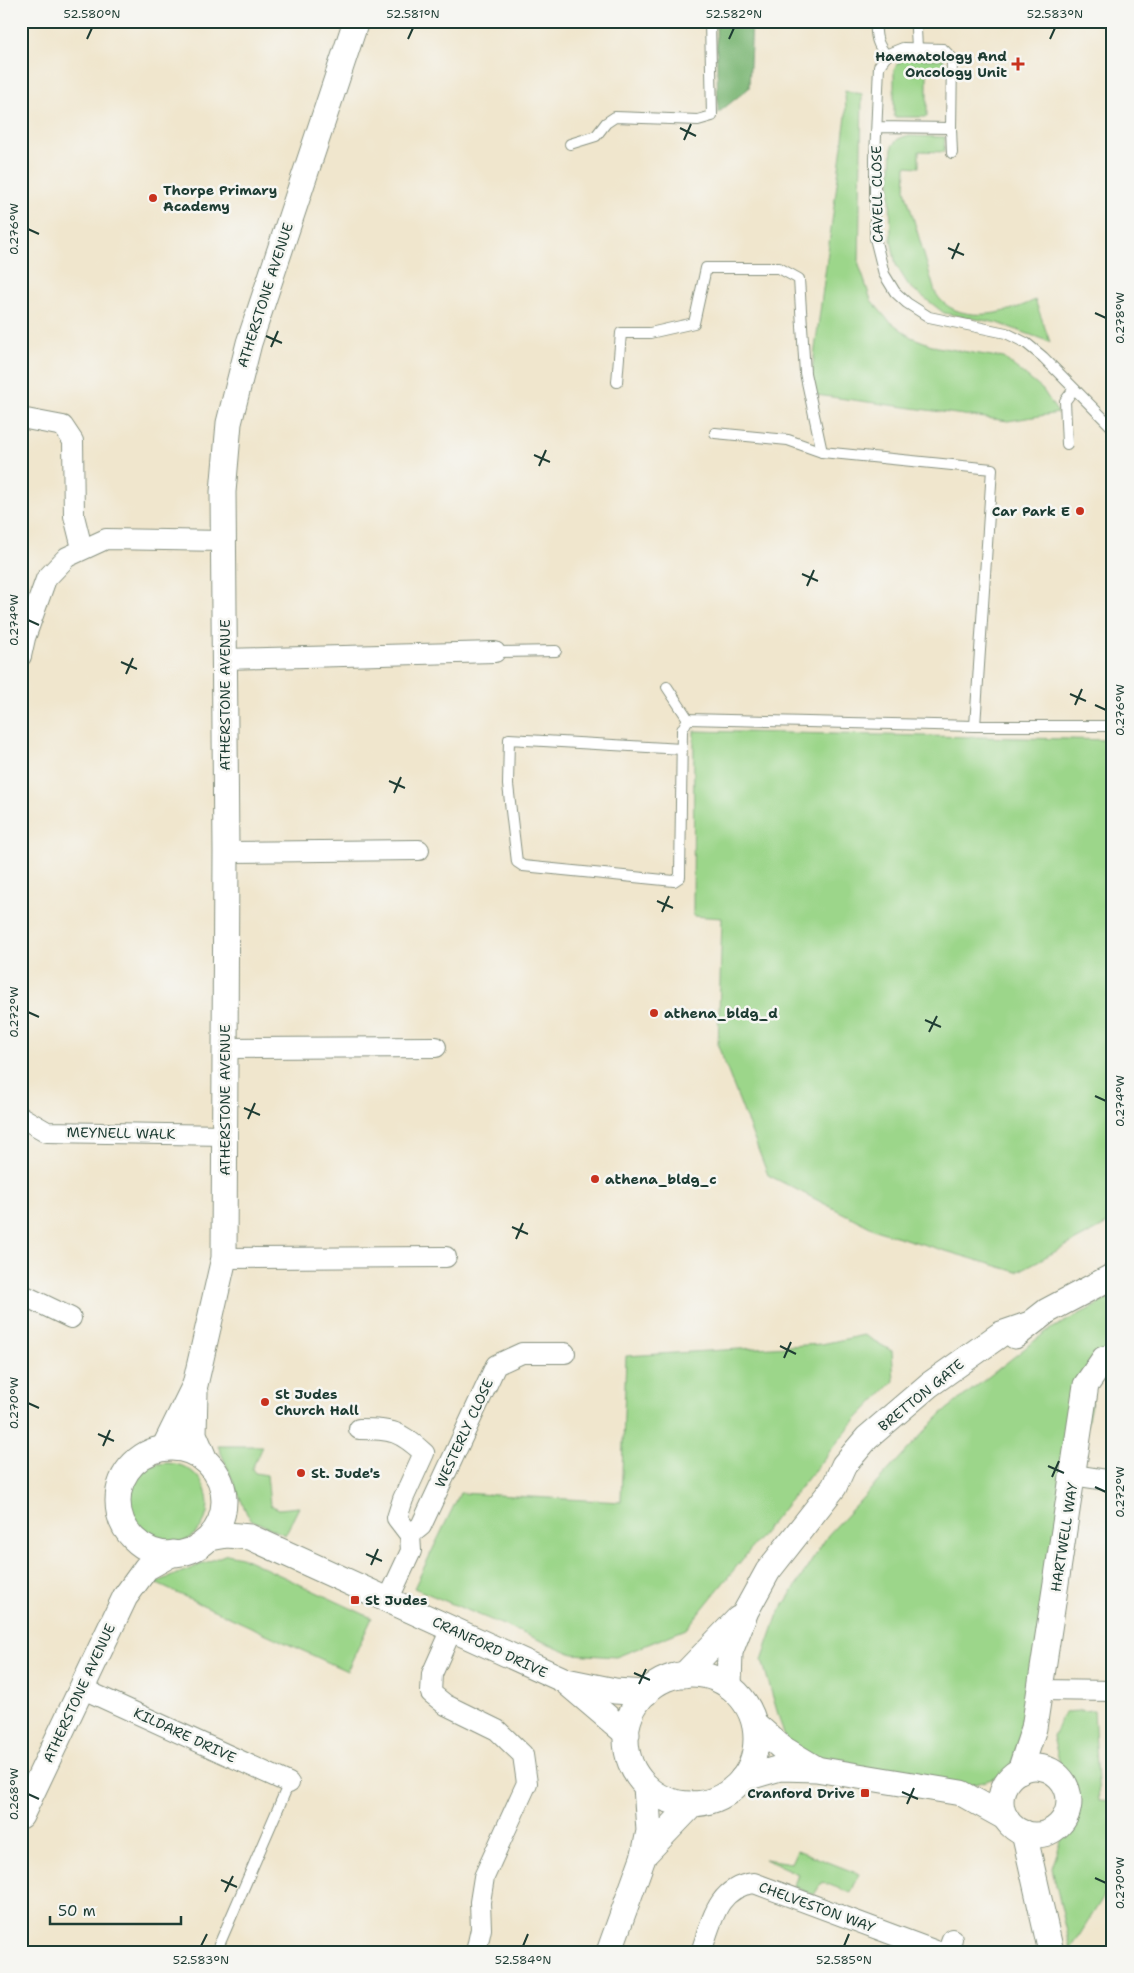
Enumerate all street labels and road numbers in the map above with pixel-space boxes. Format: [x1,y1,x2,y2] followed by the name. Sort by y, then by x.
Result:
[867,145,887,243] street label: CAVELL CLOSE
[233,220,297,370] street label: ATHERSTONE AVENUE
[216,619,234,771] street label: ATHERSTONE AVENUE
[216,1024,234,1176] street label: ATHERSTONE AVENUE
[66,1123,176,1143] street label: MEYNELL WALK
[875,1355,968,1435] street label: BRETTON GATE
[431,1375,497,1490] street label: WESTERLY CLOSE
[1046,1480,1082,1593] street label: HARTWELL WAY
[430,1612,551,1682] street label: CRANFORD DRIVE
[39,1620,119,1765] street label: ATHERSTONE AVENUE
[131,1703,239,1767] street label: KILDARE DRIVE
[756,1878,878,1937] street label: CHELVESTON WAY

